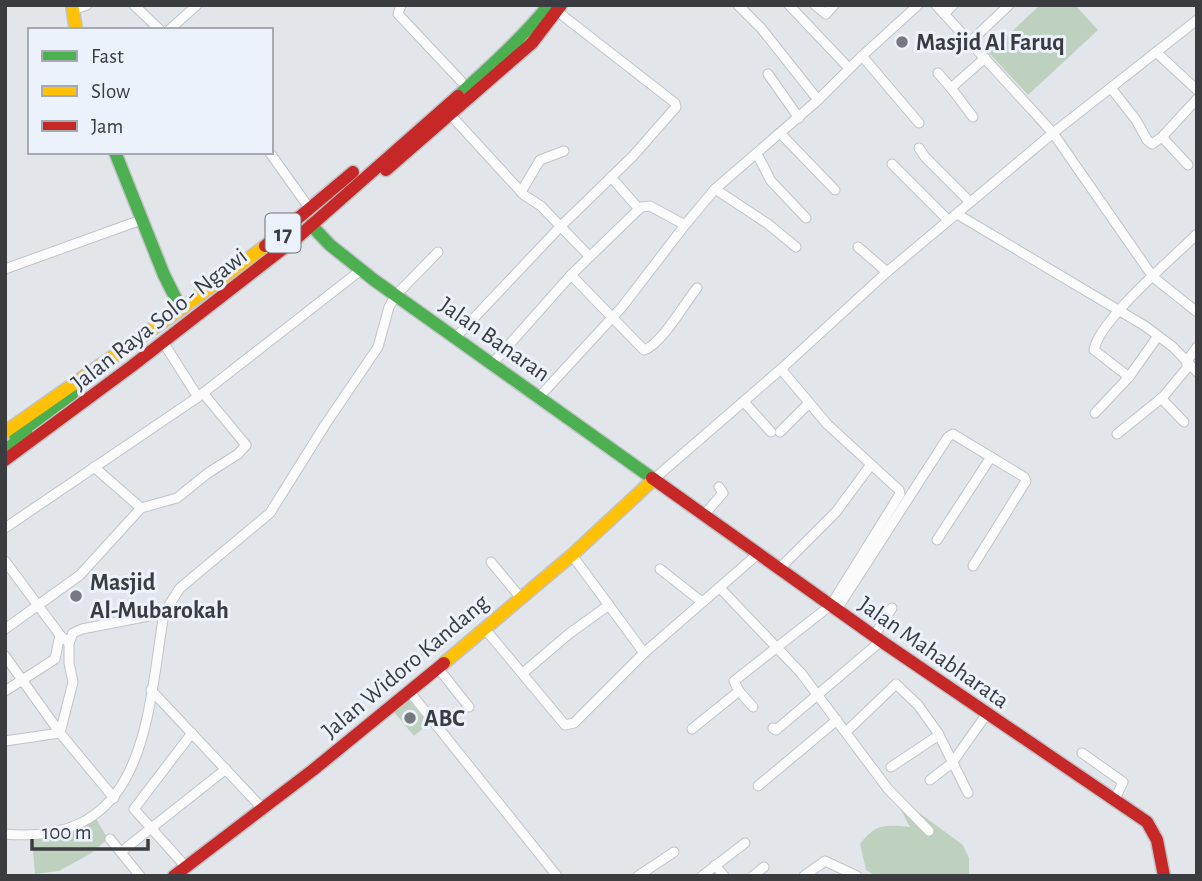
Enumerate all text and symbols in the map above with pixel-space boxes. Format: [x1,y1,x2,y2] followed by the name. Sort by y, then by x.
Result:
[28,28,273,154] legend
[916,31,1065,55] place label: Masjid Al Faruq
[894,34,910,50] marker: Masjid Al Faruq
[91,46,124,67] text: Fast
[91,81,130,102] text: Slow
[91,116,123,137] text: Jam
[266,214,300,252] road number: 17
[67,244,252,396] street label: Jalan Raya Solo - Ngawi
[435,293,554,387] street label: Jalan Banaran
[90,571,229,623] place label: Masjid Al-Mubarokah
[68,588,84,604] marker: Masjid Al-Mubarokah
[318,590,494,743] street label: Jalan Widoro Kandang
[854,592,1013,714] street label: Jalan Mahabharata
[424,707,465,731] place label: ABC
[402,710,418,726] marker: ABC
[32,808,147,852] scale bar
[42,822,92,843] text: 100 m

